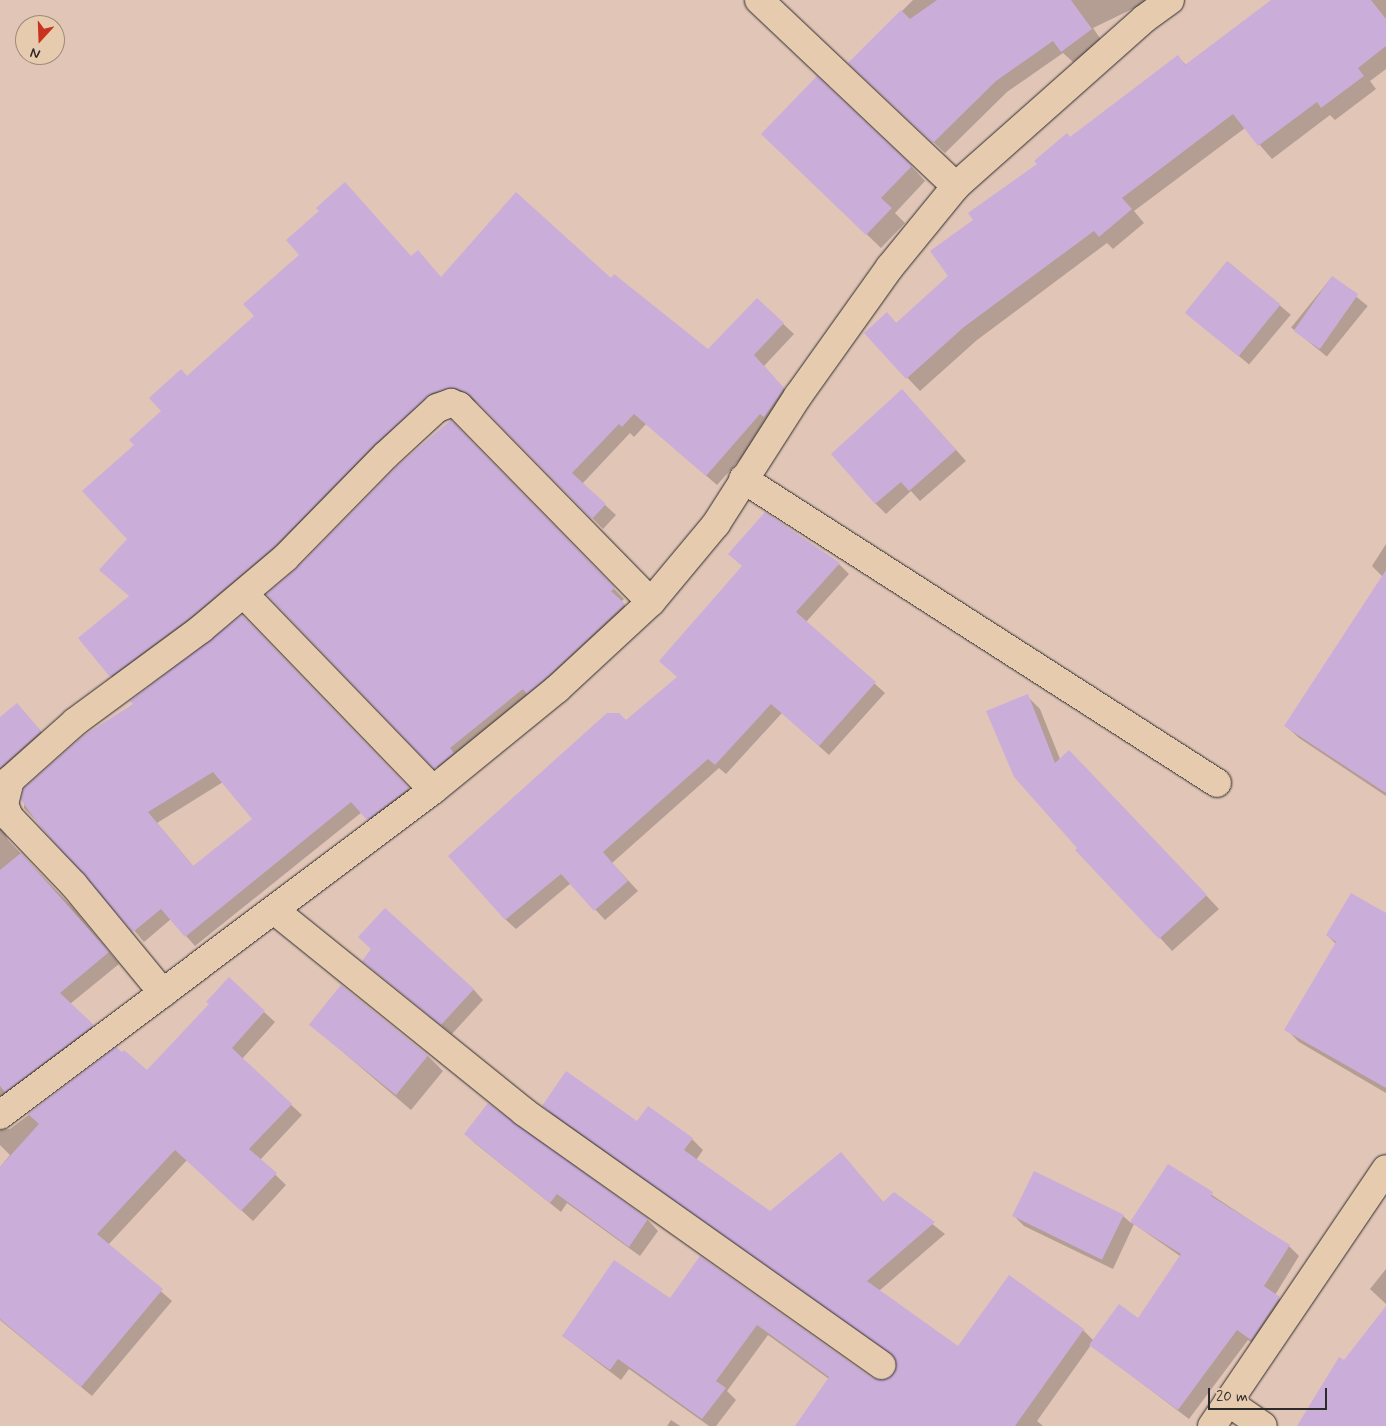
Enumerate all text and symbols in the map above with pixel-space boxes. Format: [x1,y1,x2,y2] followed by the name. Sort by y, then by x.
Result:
[15,15,65,65] north arrow
[28,43,43,63] text: N
[1211,1378,1330,1410] scale bar
[1216,1387,1248,1407] text: 20 m

